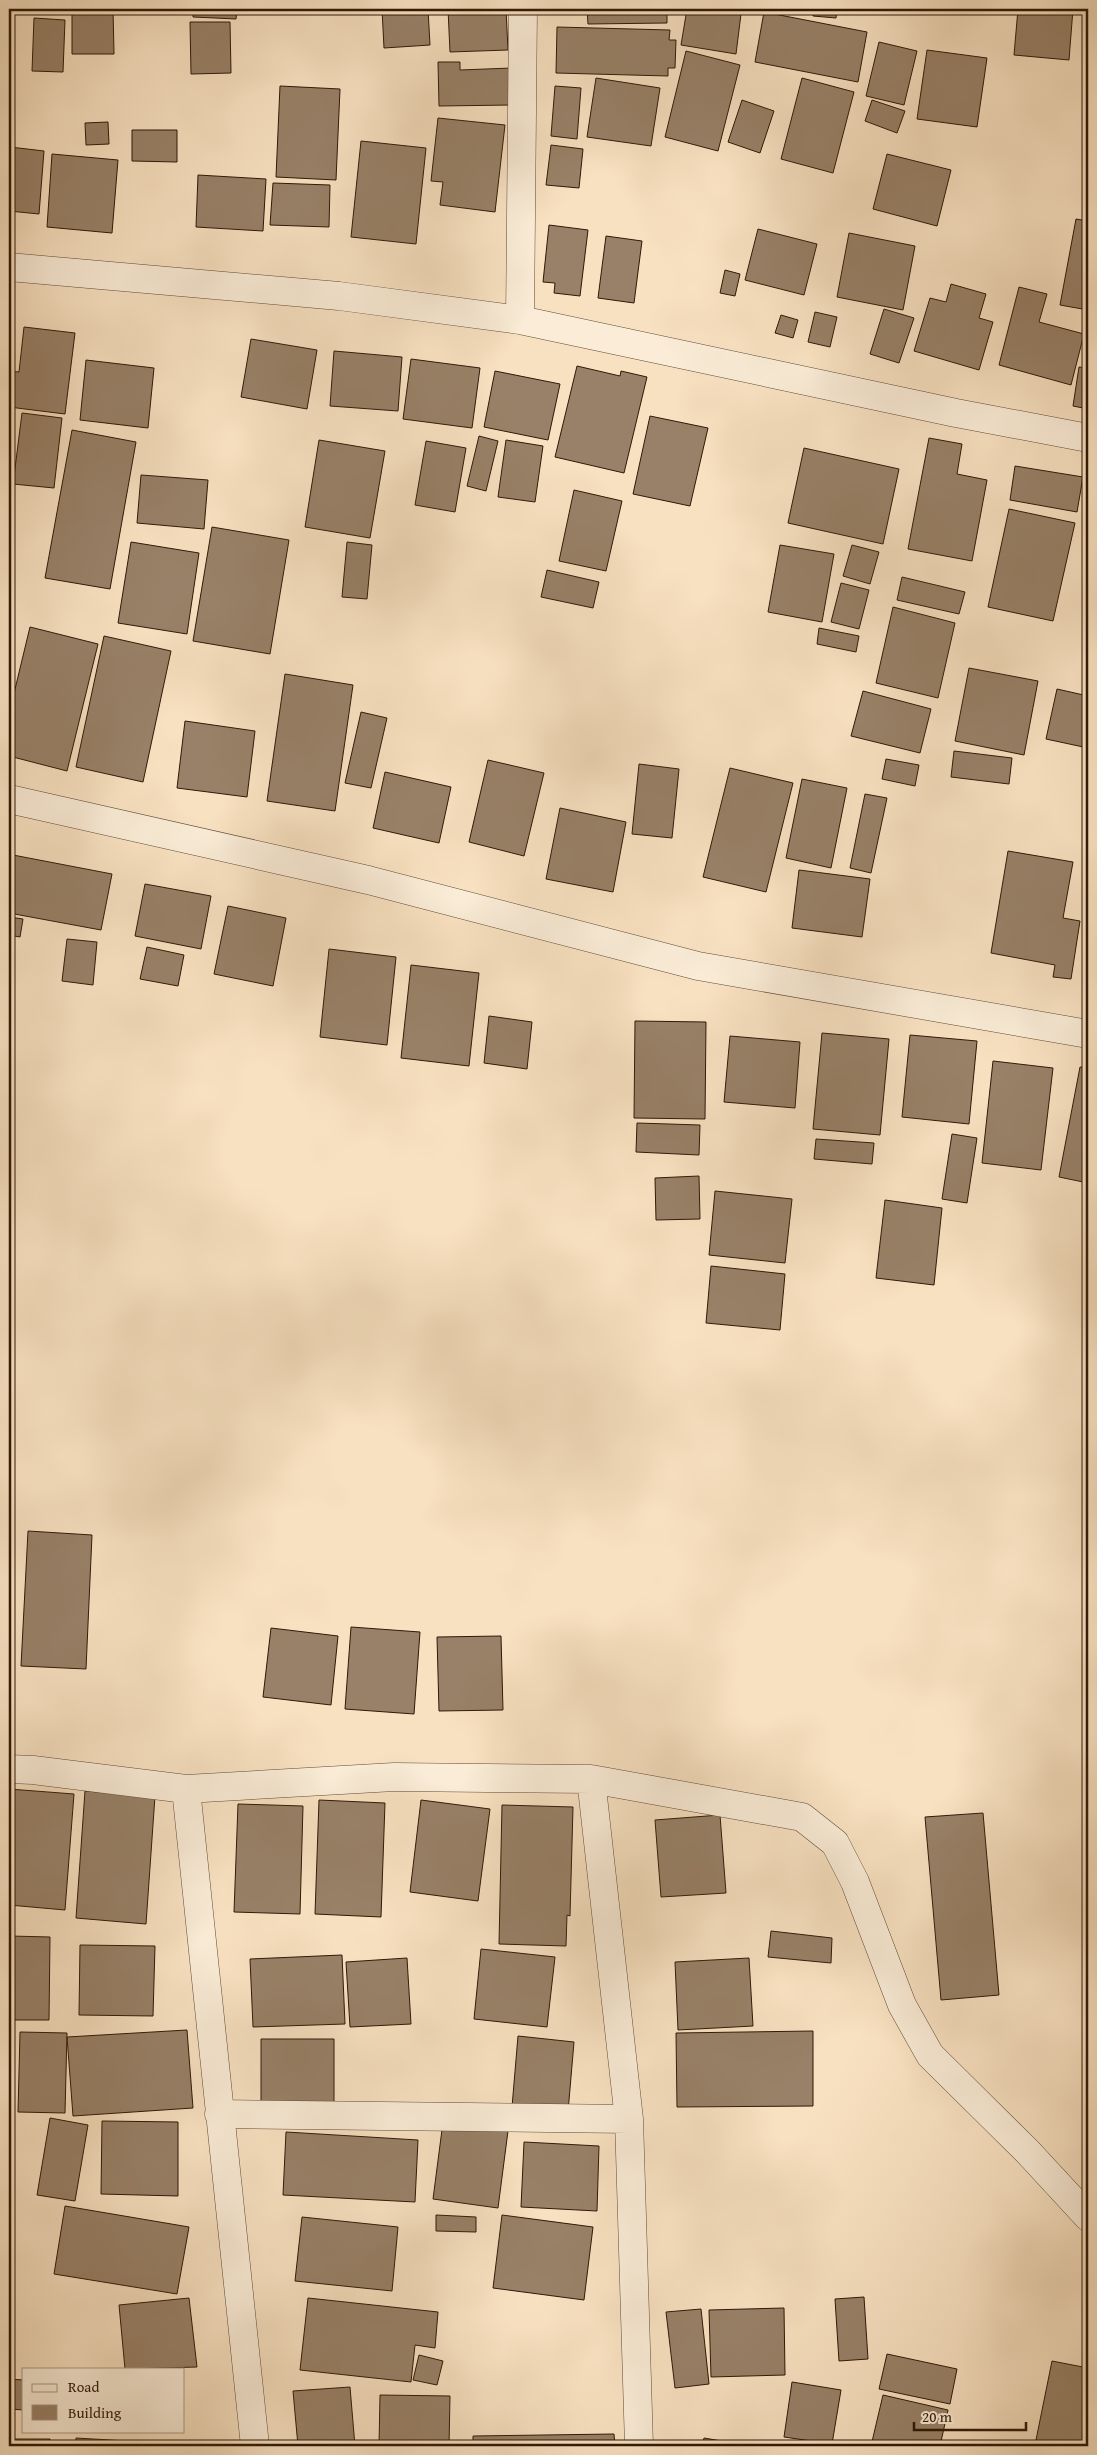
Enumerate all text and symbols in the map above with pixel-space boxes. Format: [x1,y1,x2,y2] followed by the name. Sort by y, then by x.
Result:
[22,2368,185,2432] legend
[68,2376,99,2397] text: Road
[914,2400,1027,2432] scale bar
[68,2402,122,2423] text: Building
[922,2406,953,2427] text: 20 m

